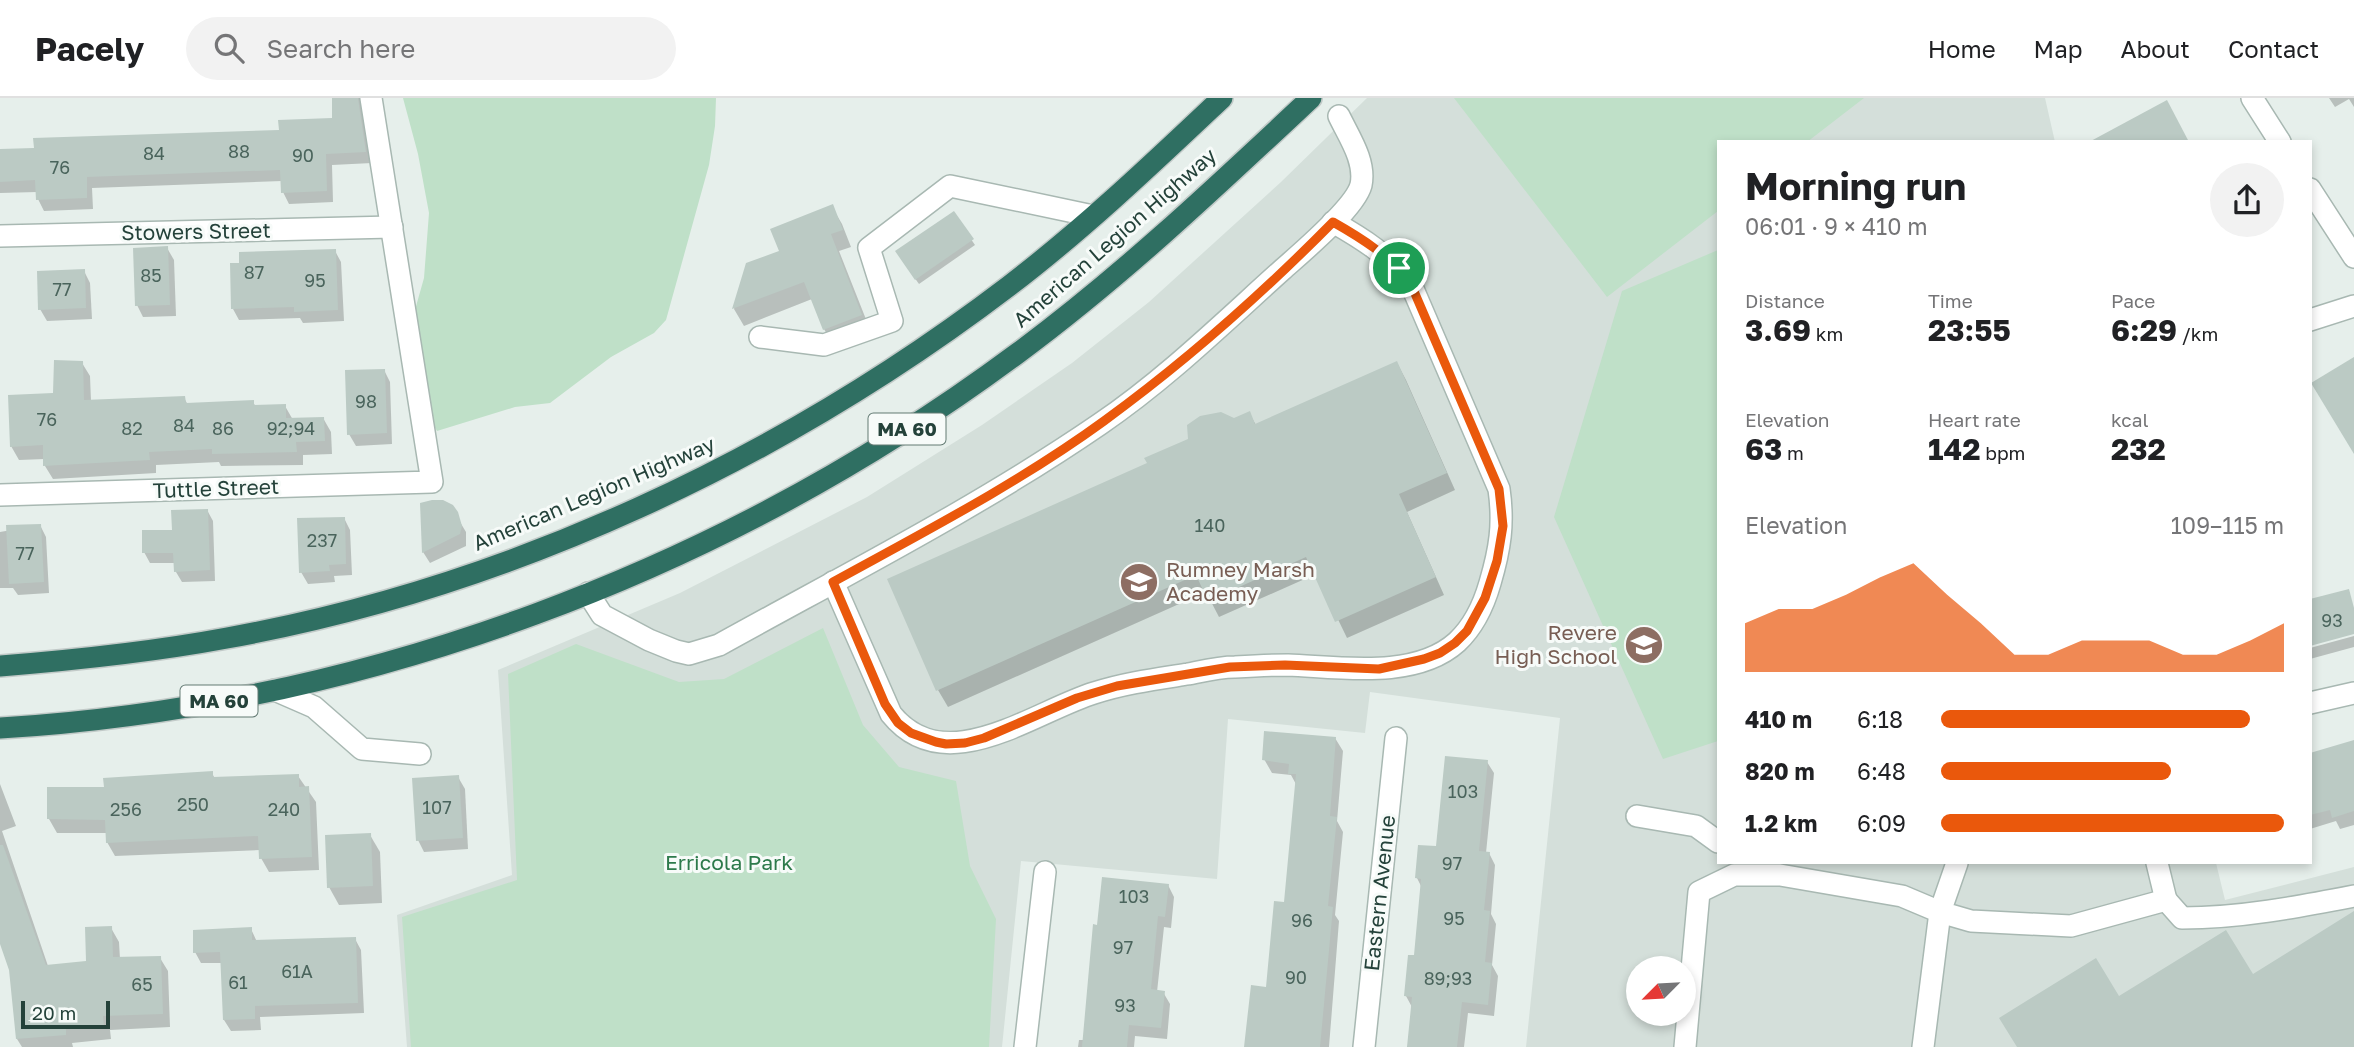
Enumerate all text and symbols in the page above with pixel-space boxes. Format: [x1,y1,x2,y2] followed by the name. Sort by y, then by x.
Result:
[186,17,676,80] search box
[35,29,144,68] text: Pacely
[210,29,248,67] icon: search
[266,33,415,64] text: Search here
[1928,34,1996,63] text: Home
[2034,34,2083,63] text: Map
[2121,34,2190,63] text: About
[2228,34,2319,63] text: Contact
[228,140,250,162] house number: 88
[143,142,165,164] house number: 84
[1008,142,1221,332] street label: American Legion Highway
[292,144,314,166] house number: 90
[50,156,70,178] house number: 76
[1745,163,1966,208] text: Morning run
[2210,163,2284,237] button: share
[1745,212,1928,240] text: 06:01 · 9 × 410 m
[121,217,271,245] street label: Stowers Street
[1369,238,1429,298] pin
[1380,249,1418,287] icon: arrive
[244,261,264,283] house number: 87
[140,264,162,286] house number: 85
[304,269,326,291] house number: 95
[52,278,72,300] house number: 77
[1745,289,1825,312] text: Distance
[1928,289,1973,312] text: Time
[2111,289,2155,312] text: Pace
[1745,312,1811,348] text: 3.69
[1928,312,2011,348] text: 23:55
[2111,312,2177,348] text: 6:29
[1811,322,1843,345] text: km
[2177,322,2218,345] text: /km
[355,390,377,412] house number: 98
[37,408,57,430] house number: 76
[1745,408,1830,431] text: Elevation
[1928,408,2021,431] text: Heart rate
[2111,408,2149,431] text: kcal
[173,414,195,436] house number: 84
[869,414,946,444] road number: MA 60
[121,417,143,439] house number: 82
[212,417,234,439] house number: 86
[267,417,315,439] house number: 92;94
[469,430,719,556] street label: American Legion Highway
[1745,431,1782,467] text: 63
[1928,431,1981,467] text: 142
[2111,431,2166,467] text: 232
[1782,441,1804,464] text: m
[1981,441,2025,464] text: bpm
[152,473,280,503] street label: Tuttle Street
[1745,511,1847,539] text: Elevation
[2171,511,2284,539] text: 109–115 m
[1195,514,1225,536] house number: 140
[307,529,337,551] house number: 237
[15,542,35,564] house number: 77
[1166,556,1315,606] place label: Rumney Marsh Academy
[1118,561,1160,603] school or university icon: Rumney Marsh Academy
[2321,609,2343,631] house number: 93
[1495,619,1617,669] place label: Revere High School
[1623,624,1665,666] school or university icon: Revere High School
[180,686,258,716] road number: MA 60
[1745,705,1812,733] text: 410 m
[1857,705,1903,733] text: 6:18
[1745,757,1815,785] text: 820 m
[1857,757,1906,785] text: 6:48
[1448,780,1478,802] house number: 103
[177,793,209,815] house number: 250
[422,796,452,818] house number: 107
[110,798,142,820] house number: 256
[268,798,300,820] house number: 240
[1745,809,1817,837] text: 1.2 km
[1857,809,1906,837] text: 6:09
[1358,814,1400,972] street label: Eastern Avenue
[665,849,793,875] park label: Erricola Park
[1442,852,1462,874] house number: 97
[1119,885,1149,907] house number: 103
[1443,907,1465,929] house number: 95
[1291,909,1313,931] house number: 96
[1113,936,1133,958] house number: 97
[1626,956,1696,1026] north arrow
[1626,956,1696,1026] map controls
[281,960,313,982] house number: 61A
[1285,966,1307,988] house number: 90
[1424,967,1472,989] house number: 89;93
[228,971,248,993] house number: 61
[131,973,153,995] house number: 65
[1114,994,1136,1016] house number: 93
[21,998,110,1030] scale bar
[32,1001,76,1024] text: 20 m

